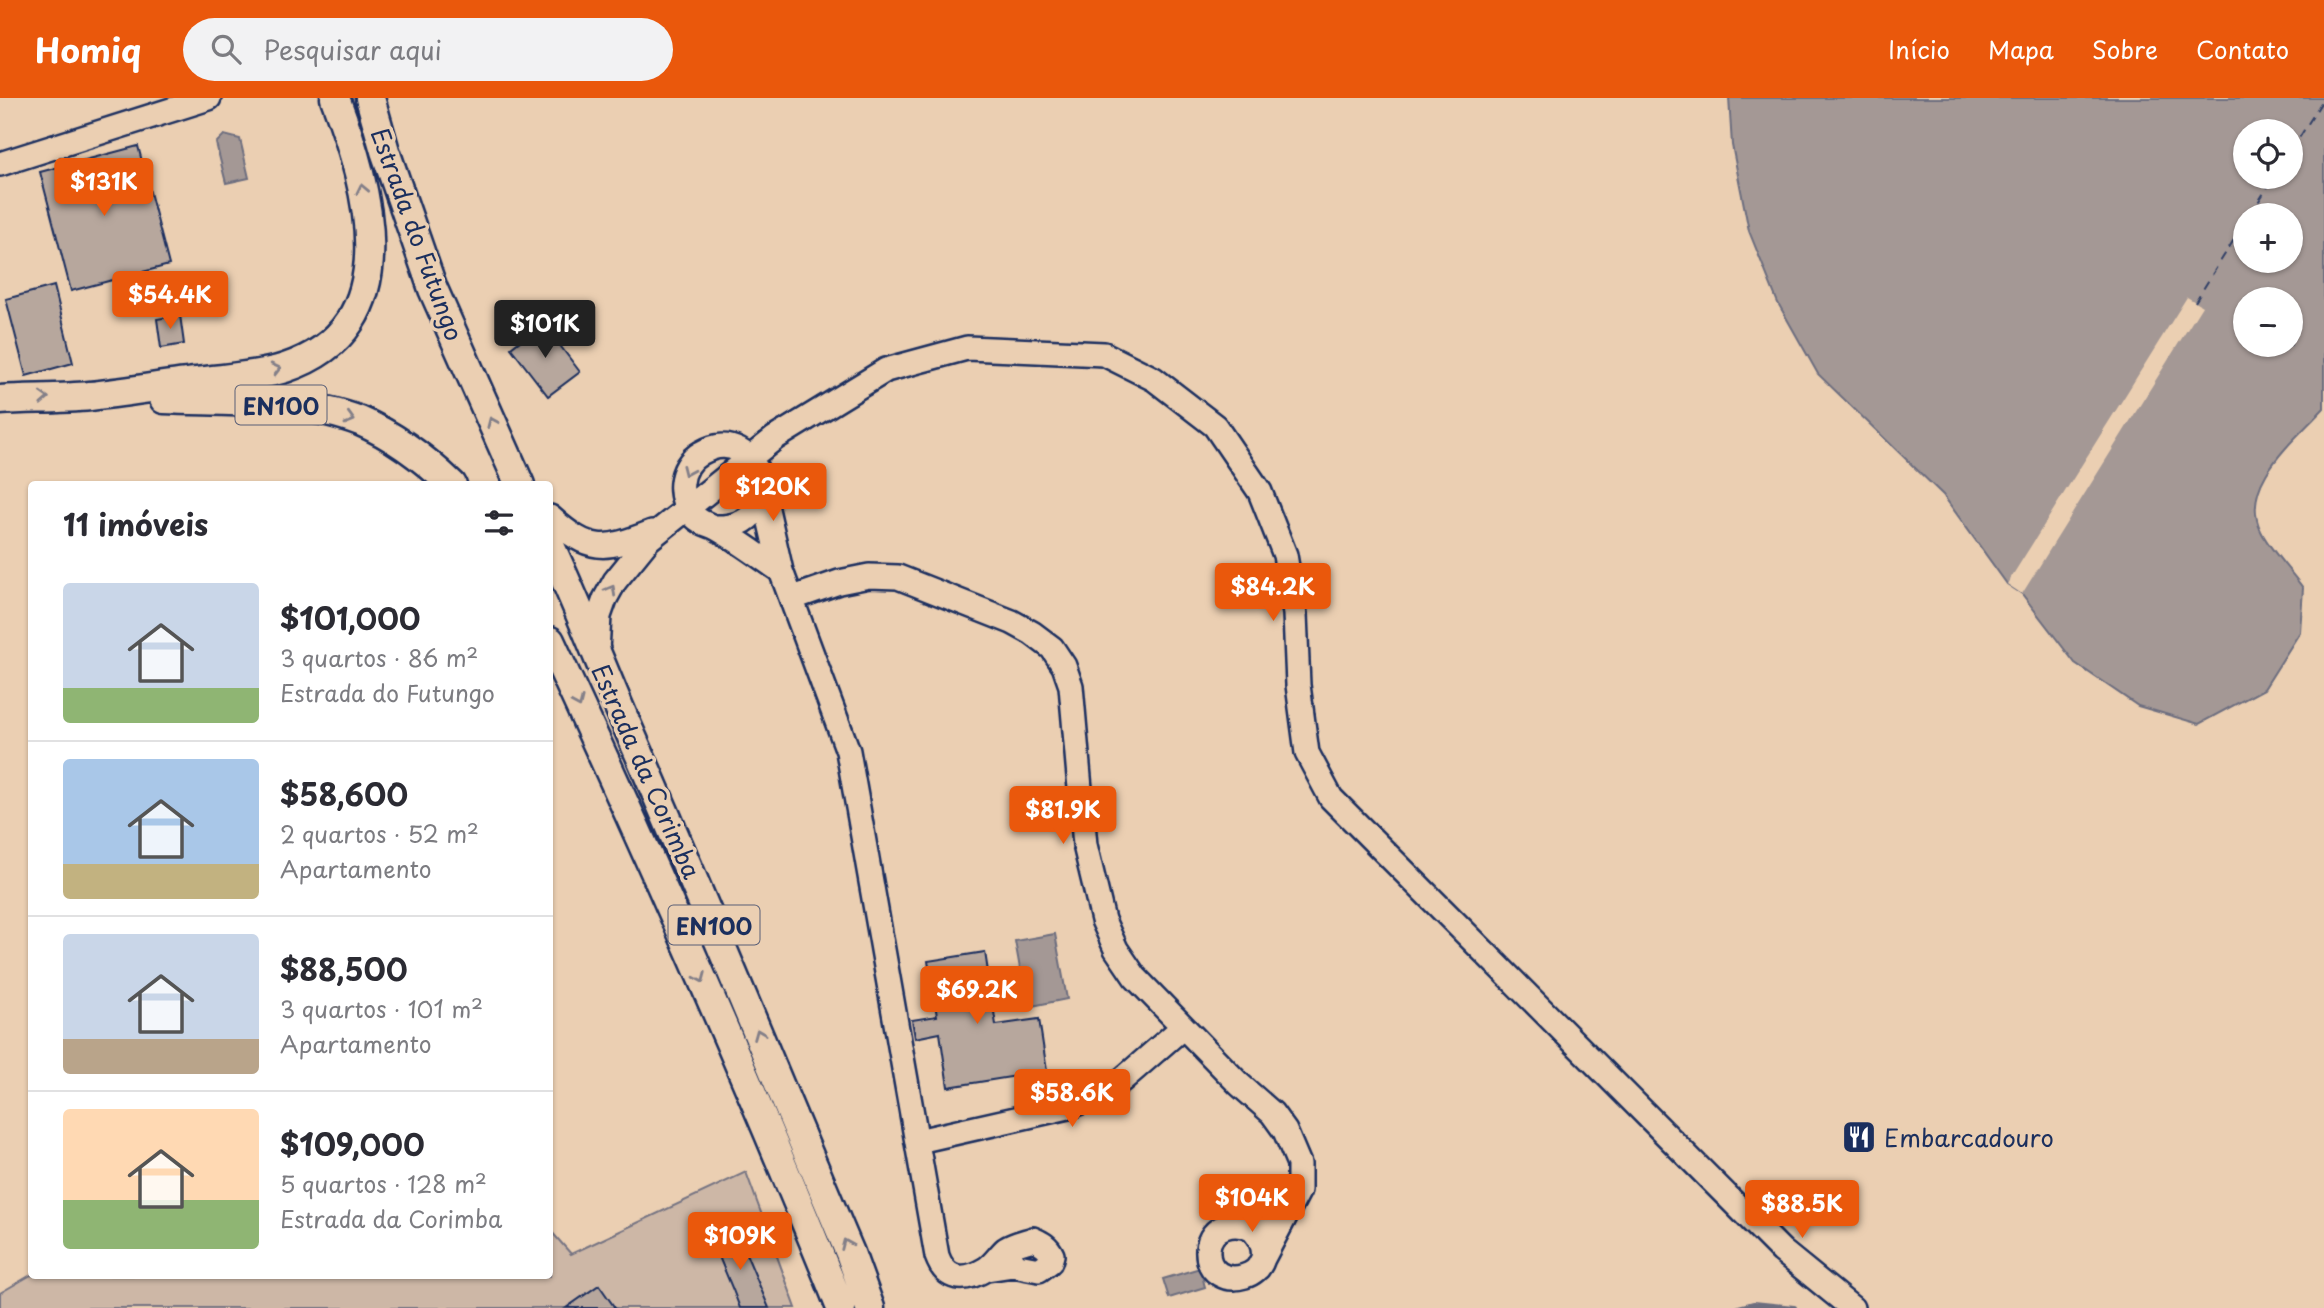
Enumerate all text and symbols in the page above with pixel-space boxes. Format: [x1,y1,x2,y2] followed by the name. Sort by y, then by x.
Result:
[183,18,673,81] search box
[35,24,141,74] text: Homiq
[207,30,245,68] icon: search
[263,30,442,69] text: Pesquisar aqui
[1888,31,1950,67] text: Início
[1988,31,2054,67] text: Mapa
[2092,31,2158,67] text: Sobre
[2196,31,2289,67] text: Contato
[2233,119,2303,357] map controls
[2233,119,2303,189] button: locate
[363,122,473,346] street label: Estrada do Futungo
[55,158,153,218] pin: $131K
[70,163,138,198] text: $131K
[355,183,370,195] one-way arrow
[2233,203,2303,273] button: +
[113,272,227,331] pin: $54.4K
[128,276,212,311] text: $54.4K
[2233,287,2303,357] button: −
[496,300,594,360] pin: $101K
[510,305,580,340] text: $101K
[270,363,282,378] one-way arrow
[236,386,326,424] road number: EN100
[39,390,50,405] one-way arrow
[344,411,356,425] one-way arrow
[486,417,500,430] one-way arrow
[681,464,695,476] one-way arrow
[724,464,822,523] pin: $120K
[735,468,811,503] text: $120K
[63,501,208,546] text: 11 imóveis
[480,504,518,542] icon: filters
[1216,564,1330,623] pin: $84.2K
[1231,568,1315,603] text: $84.2K
[602,585,616,597] one-way arrow
[280,595,421,640] text: $101,000
[119,611,203,695] icon: home
[280,640,478,675] text: 3 quartos · 86 m²
[583,658,711,884] street label: Estrada da Corimba
[280,675,495,710] text: Estrada do Futungo
[570,696,584,708] one-way arrow
[280,771,408,816] text: $58,600
[1006,786,1120,846] pin: $81.9K
[119,787,203,871] icon: home
[1025,791,1101,826] text: $81.9K
[280,816,479,851] text: 2 quartos · 52 m²
[280,851,432,886] text: Apartamento
[668,905,760,944] road number: EN100
[280,946,408,991] text: $88,500
[119,962,203,1046] icon: home
[920,967,1034,1026] pin: $69.2K
[693,971,707,983] one-way arrow
[936,971,1018,1006] text: $69.2K
[280,991,483,1026] text: 3 quartos · 101 m²
[280,1026,432,1061] text: Apartamento
[753,1029,767,1041] one-way arrow
[1015,1070,1129,1129] pin: $58.6K
[1030,1074,1114,1109] text: $58.6K
[1840,1118,1878,1156] restaurant icon: Embarcadouro
[1884,1119,2054,1155] place label: Embarcadouro
[280,1121,425,1166] text: $109,000
[119,1137,203,1221] icon: home
[280,1166,487,1201] text: 5 quartos · 128 m²
[1203,1174,1301,1234] pin: $104K
[1215,1179,1289,1214] text: $104K
[1745,1180,1859,1240] pin: $88.5K
[1761,1185,1843,1220] text: $88.5K
[280,1201,502,1236] text: Estrada da Corimba
[691,1212,789,1272] pin: $109K
[704,1217,776,1252] text: $109K
[841,1239,855,1251] one-way arrow

